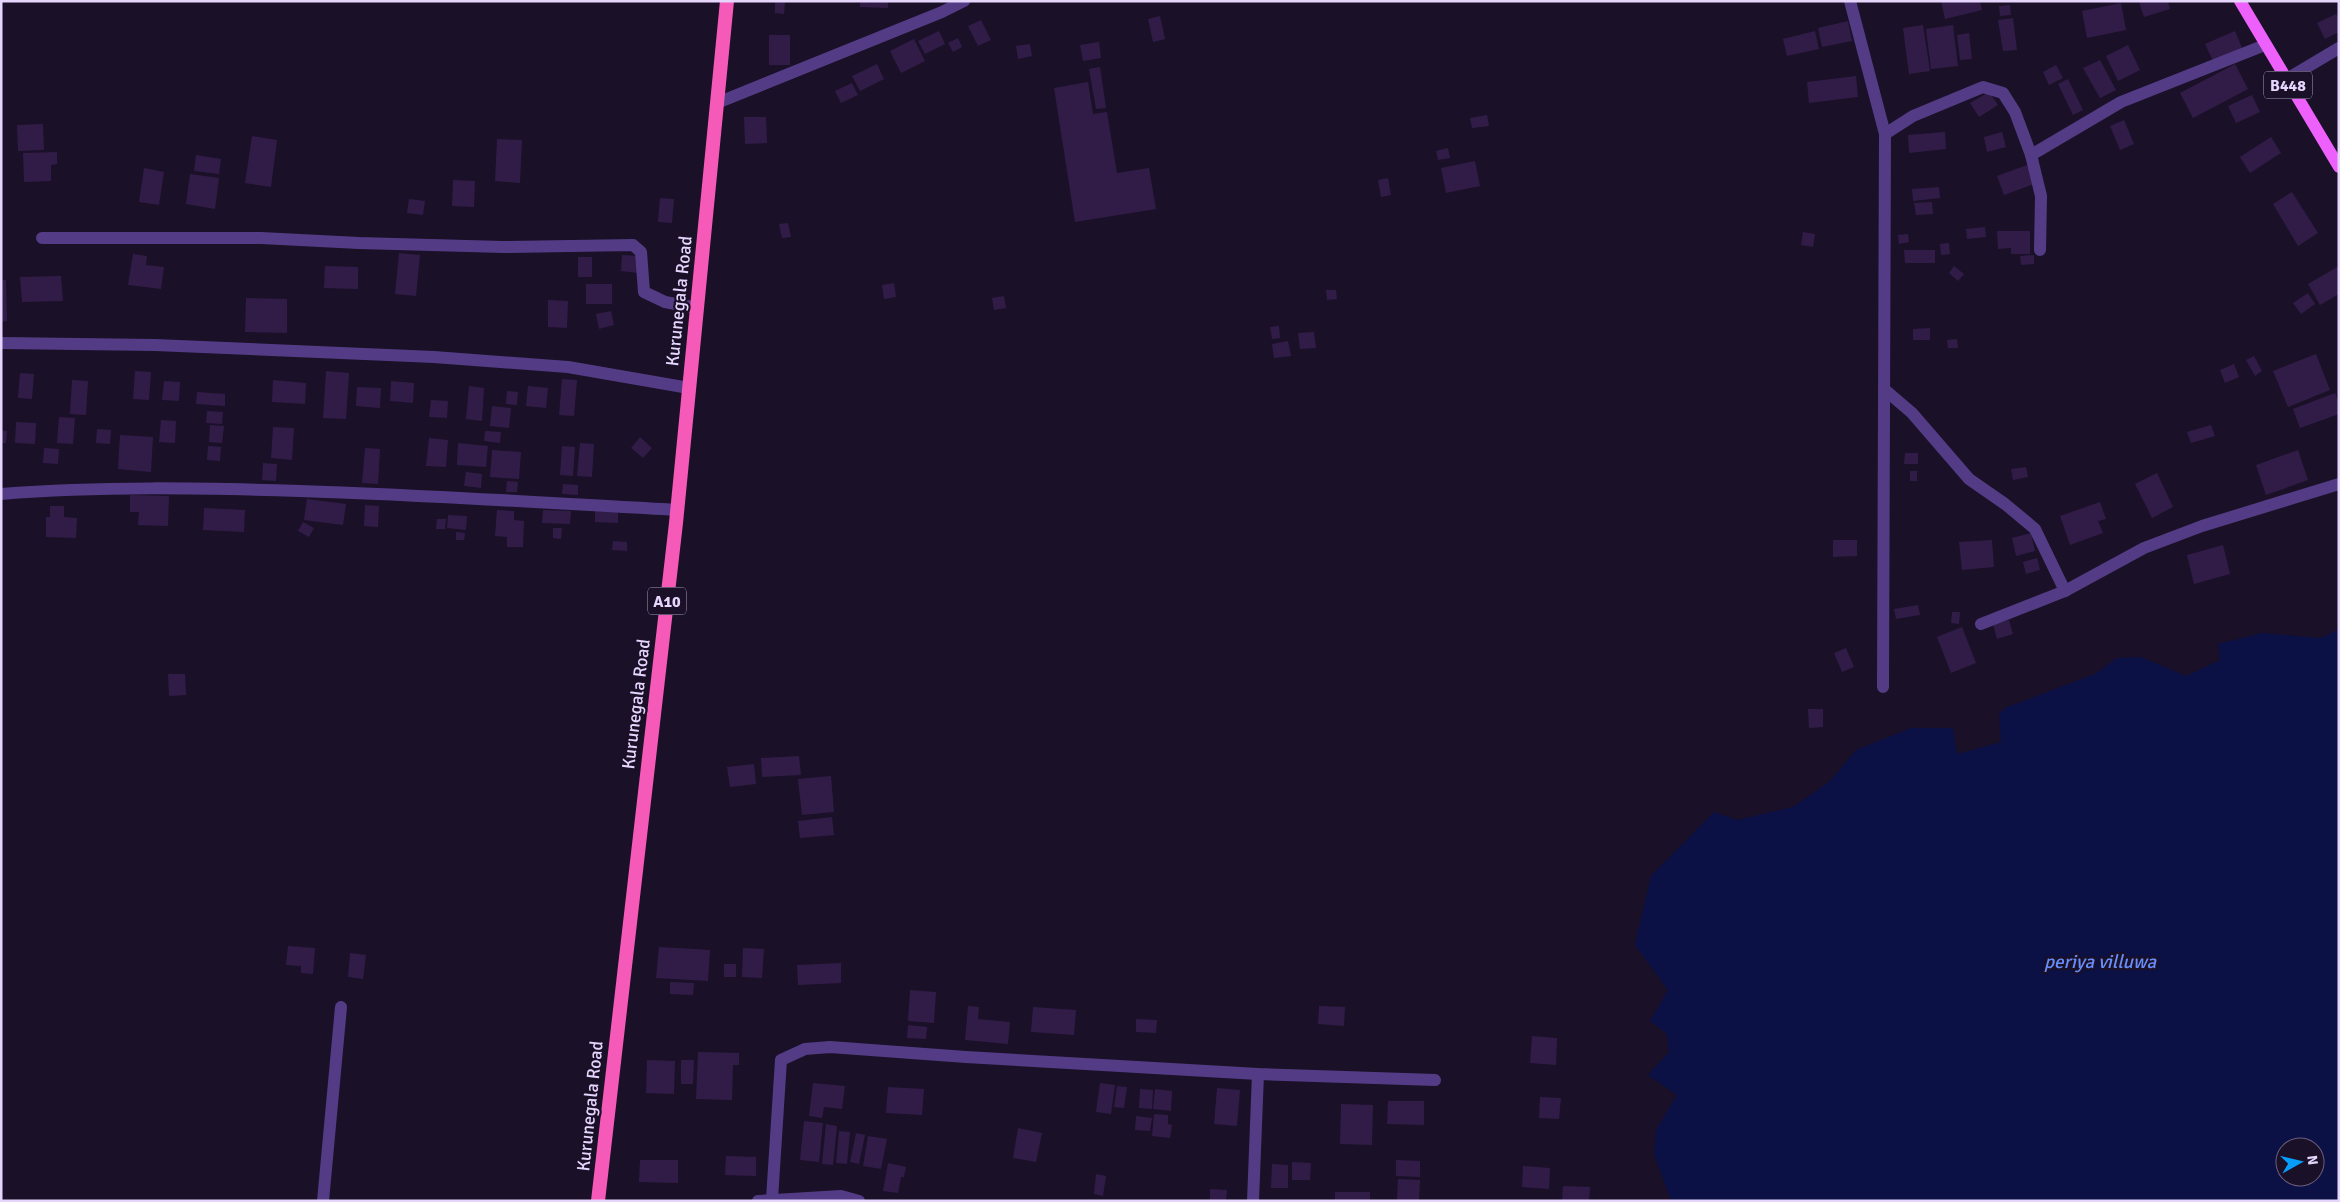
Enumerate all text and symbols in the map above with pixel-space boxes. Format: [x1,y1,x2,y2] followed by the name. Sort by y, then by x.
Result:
[2264,72,2312,98] road number: B448
[661,235,697,367] street label: Kurunegala Road
[648,588,686,614] road number: A10
[617,638,655,770] street label: Kurunegala Road
[2044,950,2157,974] water label: periya villuwa
[572,1040,608,1172] street label: Kurunegala Road
[2275,1137,2325,1187] north arrow
[2303,1154,2321,1166] text: N

